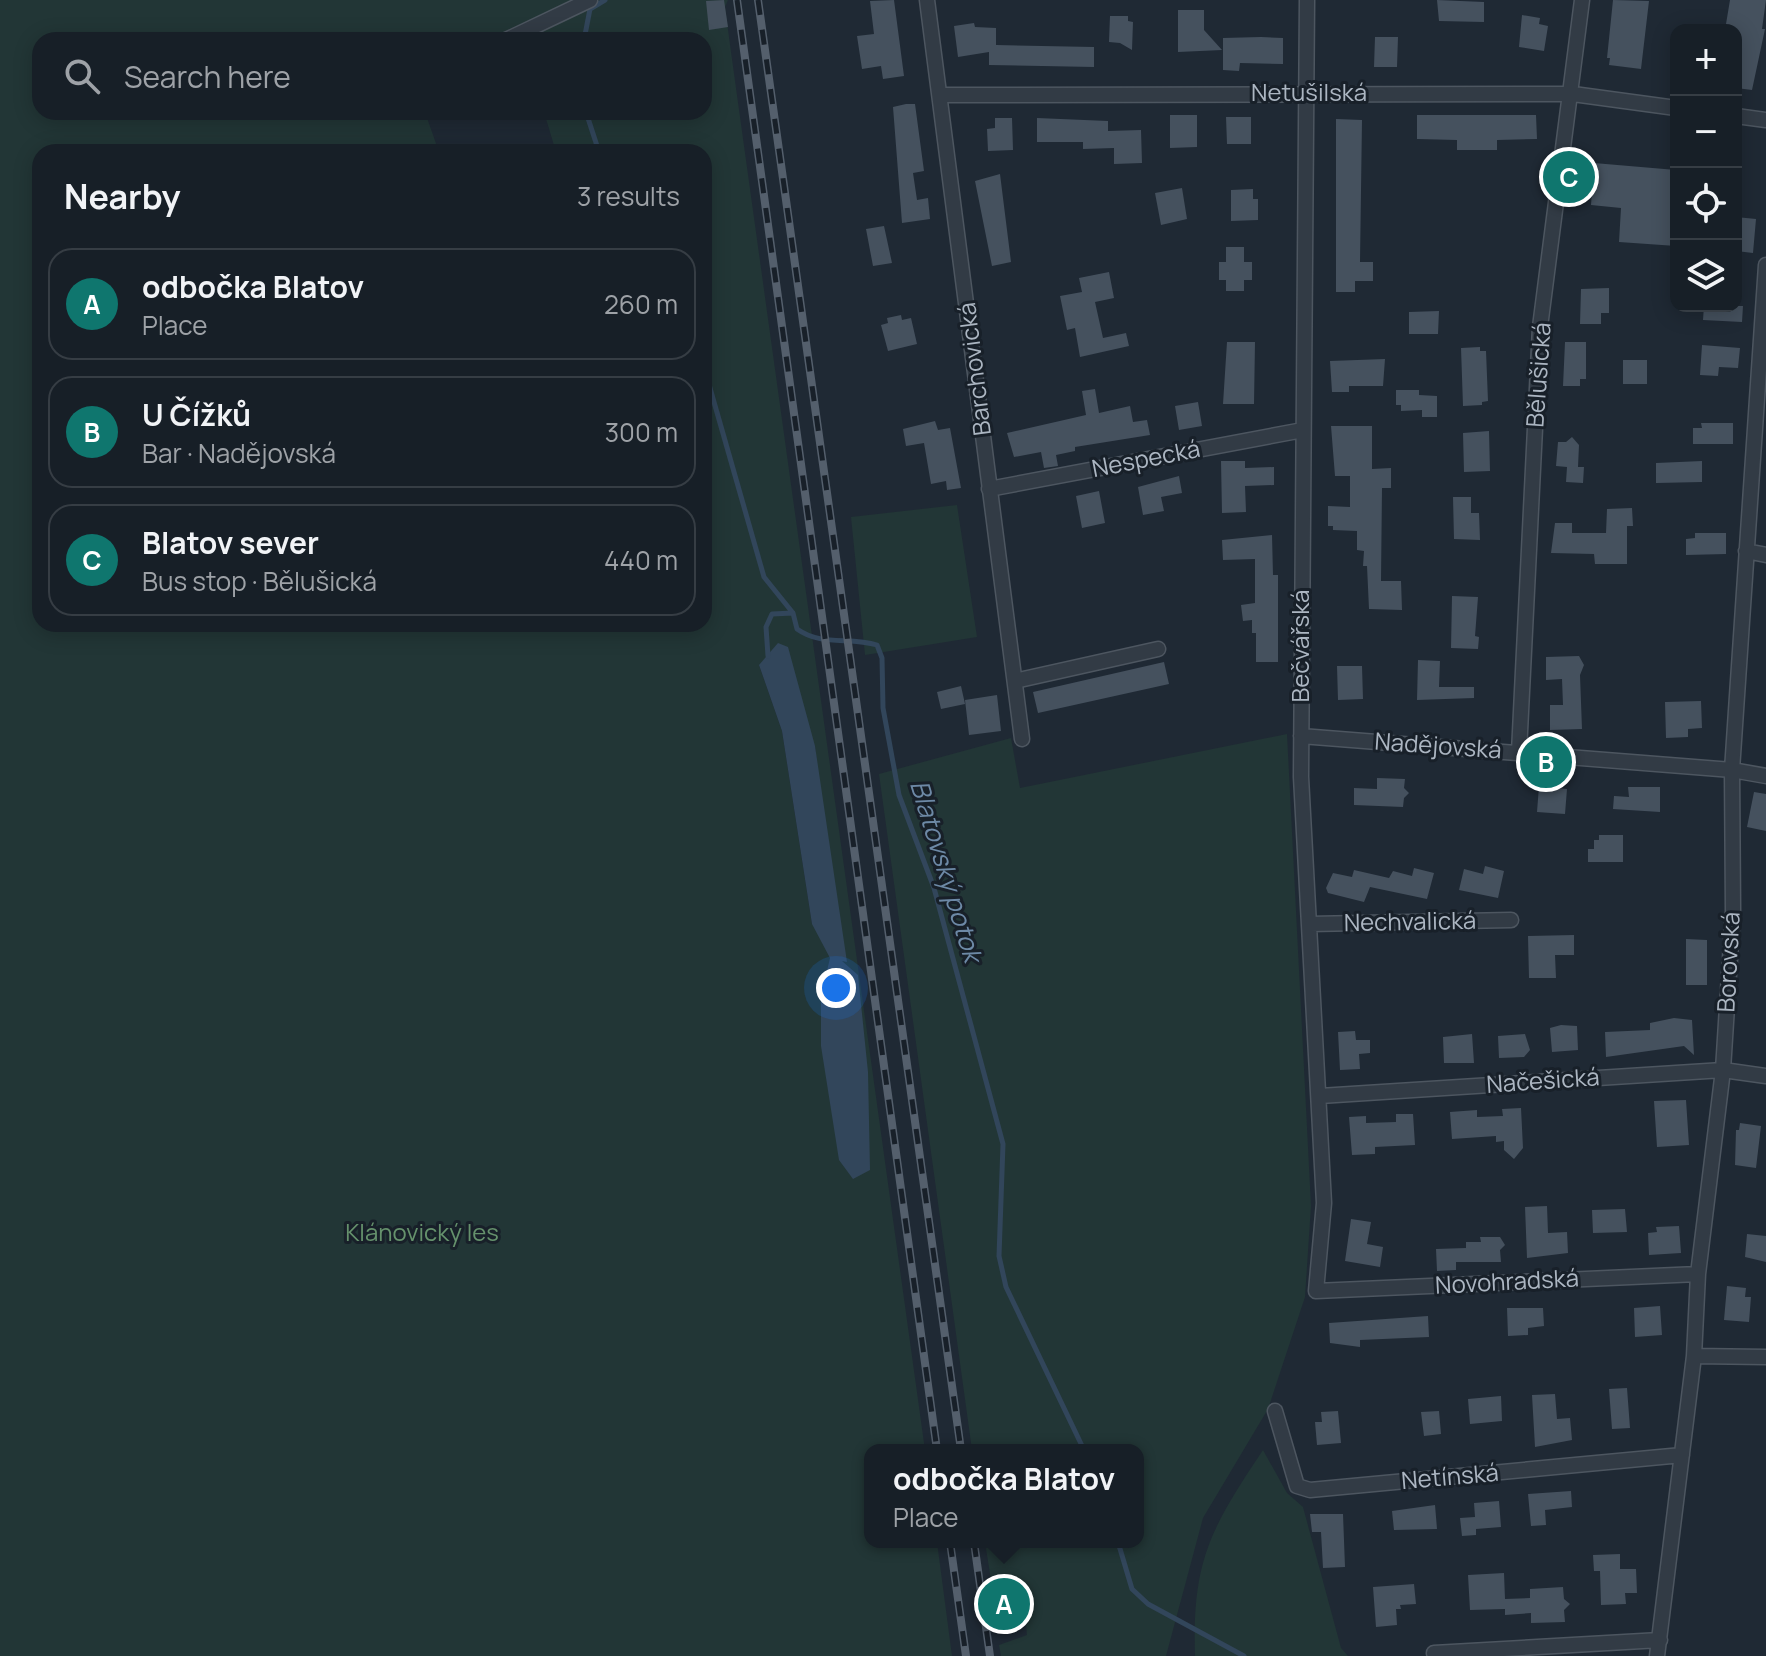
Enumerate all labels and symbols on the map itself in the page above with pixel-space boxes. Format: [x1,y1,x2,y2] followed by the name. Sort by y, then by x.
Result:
[1251,75,1367,108] street label: Netušilská
[1543,147,1595,207] pin: C
[949,301,998,438] street label: Barchovická
[1517,321,1558,429] street label: Bělušická
[1089,431,1203,484] street label: Nespecká
[1283,590,1316,702] street label: Bečvářská
[1373,724,1503,765] street label: Nadějovská
[1520,732,1572,792] pin: B
[902,775,993,970] water label: Blatovský potok
[1343,903,1477,938] street label: Nechvalická
[1708,911,1747,1013] street label: Borovská
[816,968,856,1008] your location
[1485,1059,1601,1100] street label: Načešická
[345,1215,499,1248] park label: Klánovický les
[1434,1260,1580,1301] street label: Novohradská
[1400,1455,1500,1496] street label: Netínská
[978,1574,1030,1634] pin: A

